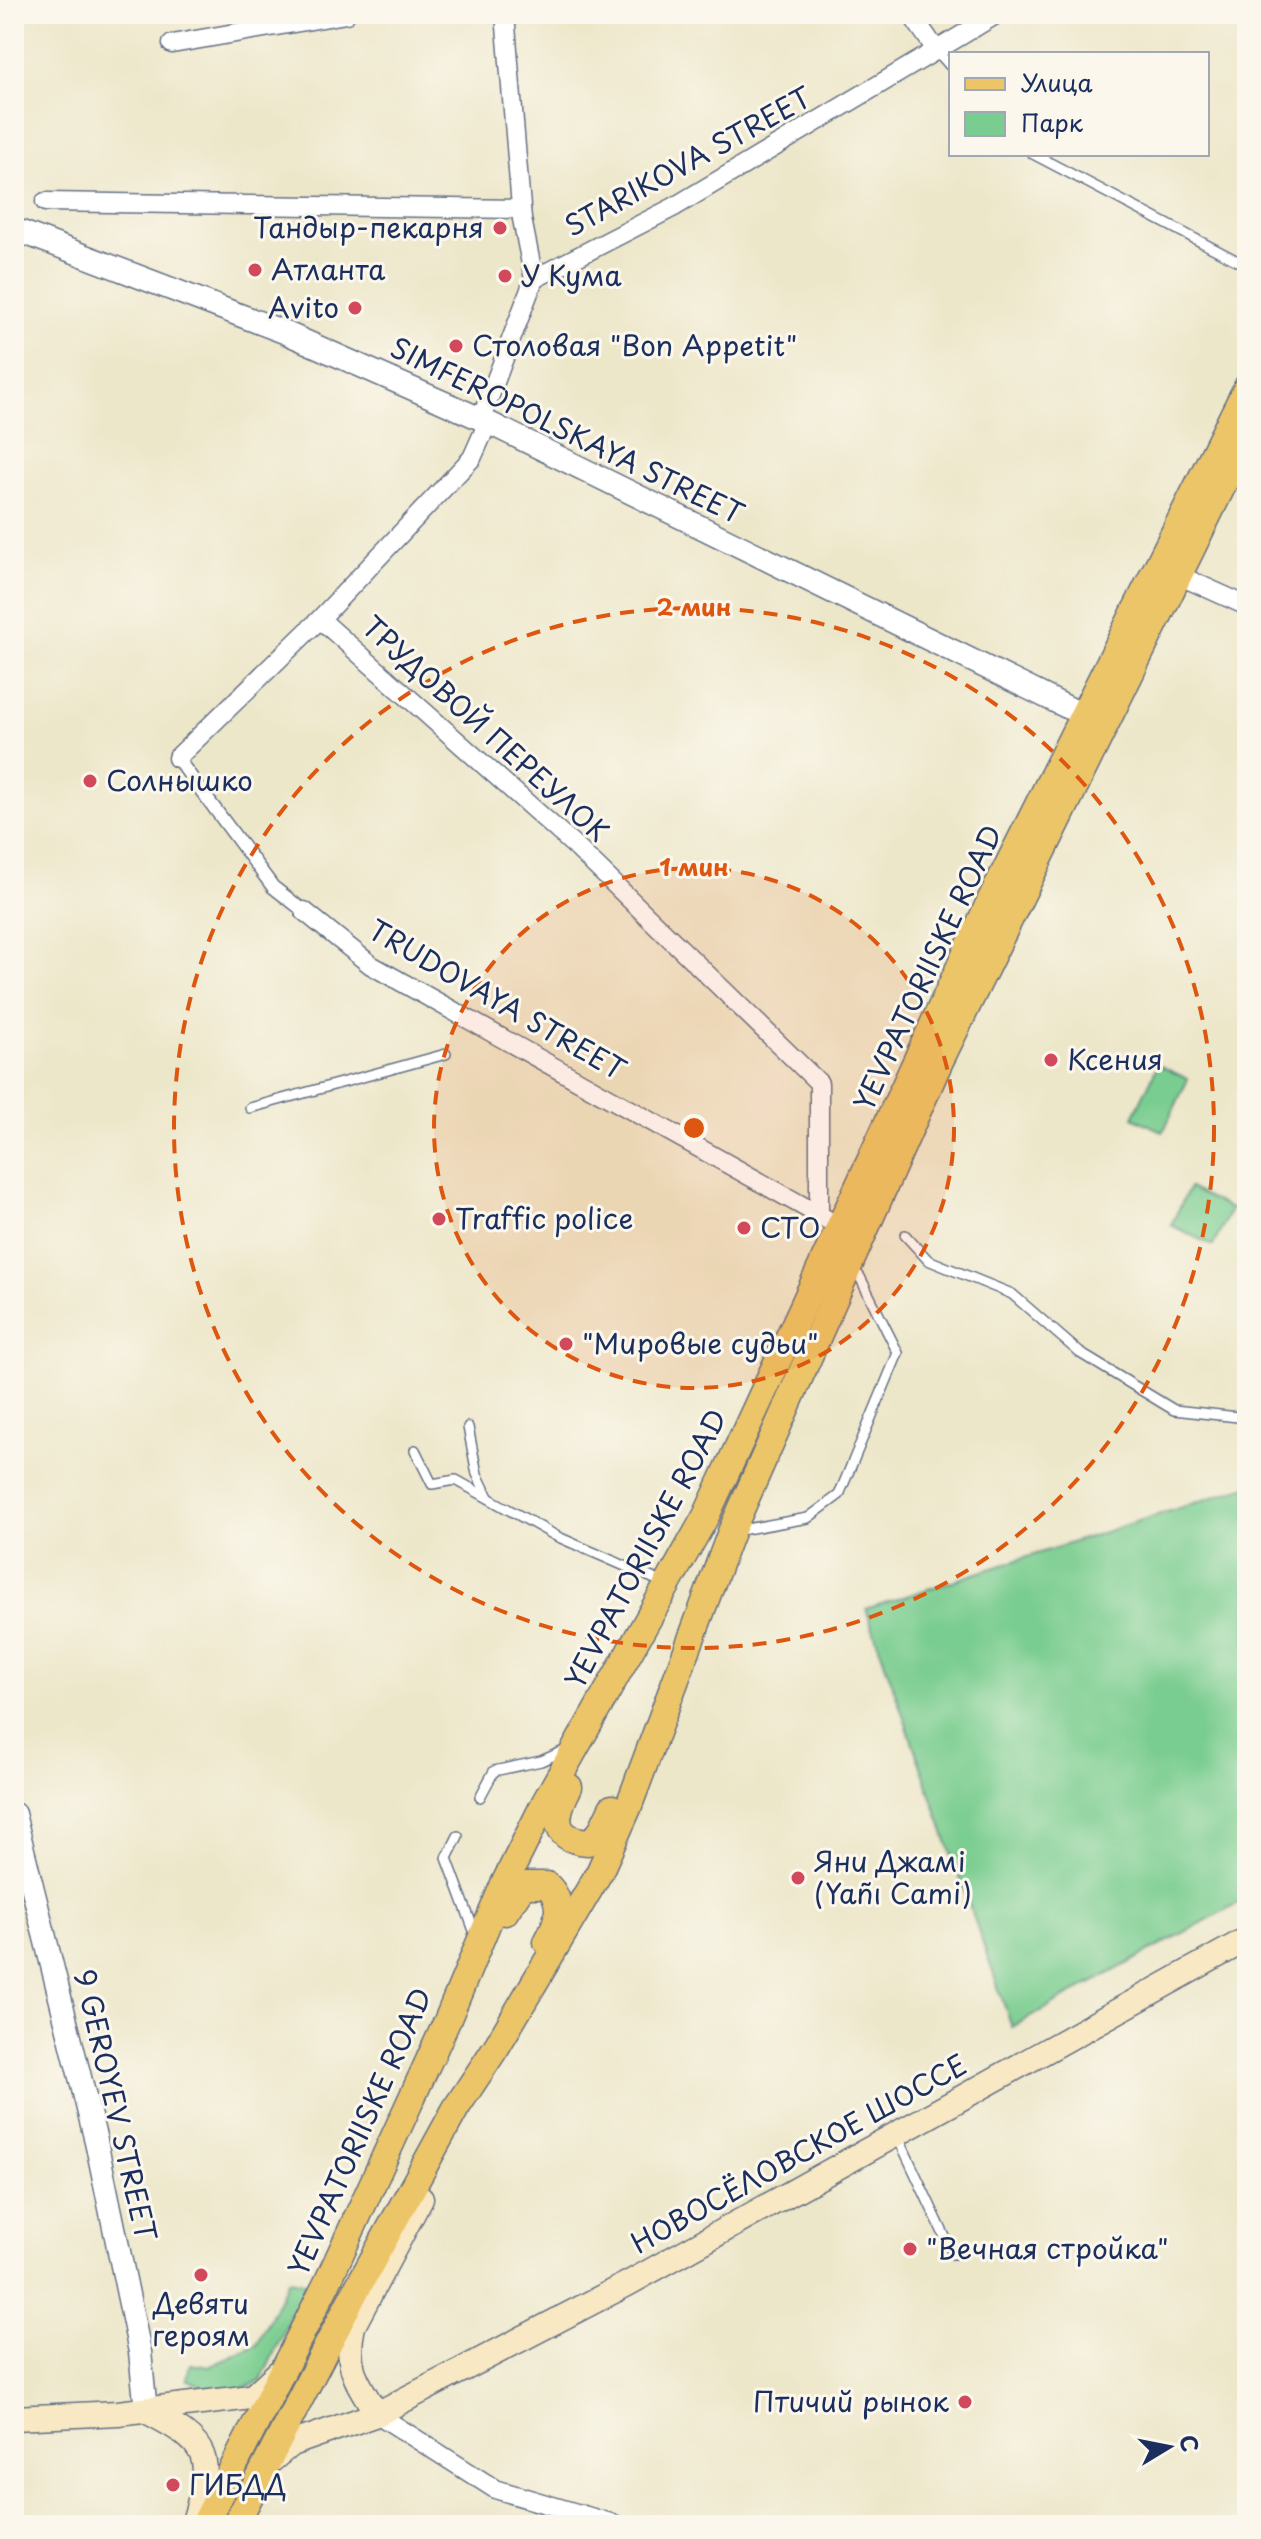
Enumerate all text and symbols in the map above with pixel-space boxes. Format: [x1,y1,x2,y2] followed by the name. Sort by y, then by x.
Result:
[949,52,1209,156] legend
[1021,64,1093,100] text: Улица
[556,75,819,247] street label: STARIKOVA STREET
[1021,104,1084,140] text: Парк
[253,205,484,248] place label: Тандыр-пекарня
[491,219,509,237] marker: Тандыр-пекарня
[271,247,386,290] place label: Атланта
[521,253,622,296] place label: У Кума
[246,261,264,279] marker: Атланта
[496,267,514,285] marker: У Кума
[268,285,339,328] place label: Avito
[346,299,364,317] marker: Avito
[472,323,797,366] place label: Столовая "Bon Appetit"
[384,325,752,534] street label: SIMFEROPOLSKAYA STREET
[447,337,465,355] marker: Столовая "Bon Appetit"
[657,588,731,624] text: 2 мин
[353,605,619,851] street label: ТРУДОВОЙ ПЕРЕУЛОК
[106,758,253,801] place label: Солнышко
[81,772,99,790] marker: Солнышко
[841,817,1012,1117] street label: YEVPATORIISKE ROAD
[659,848,729,884] text: 1 мин
[361,907,635,1090] street label: TRUDOVAYA STREET
[1067,1037,1163,1080] place label: Ксения
[1042,1051,1060,1069] marker: Ксения
[680,1114,708,1142] centre of rings
[455,1196,633,1239] place label: Traffic police
[760,1205,821,1248] place label: СТО
[430,1210,448,1228] marker: Traffic police
[735,1219,753,1237] marker: СТО
[582,1321,819,1364] place label: "Мировые судьи"
[557,1335,575,1353] marker: "Мировые судьи"
[553,1401,737,1696] street label: YEVPATORIISKE ROAD
[814,1839,972,1914] place label: Яни Джамі (Yañı Cami)
[789,1869,807,1887] marker: Яни Джамі (Yañı Cami)
[64,1964,169,2246] street label: 9 GEROYEV STREET
[276,1981,442,2282] street label: YEVPATORIISKE ROAD
[623,2042,974,2263] street label: НОВОСЁЛОВСКОЕ ШОССЕ
[926,2226,1169,2269] place label: "Вечная стройка"
[901,2240,919,2258] marker: "Вечная стройка"
[192,2266,210,2284] marker: Девяти героям
[152,2281,250,2356] place label: Девяти героям
[753,2379,949,2422] place label: Птичий рынок
[956,2393,974,2411] marker: Птичий рынок
[1129,2407,1209,2487] north arrow
[1172,2432,1208,2454] text: С
[189,2462,287,2505] place label: ГИБДД
[164,2476,182,2494] marker: ГИБДД

